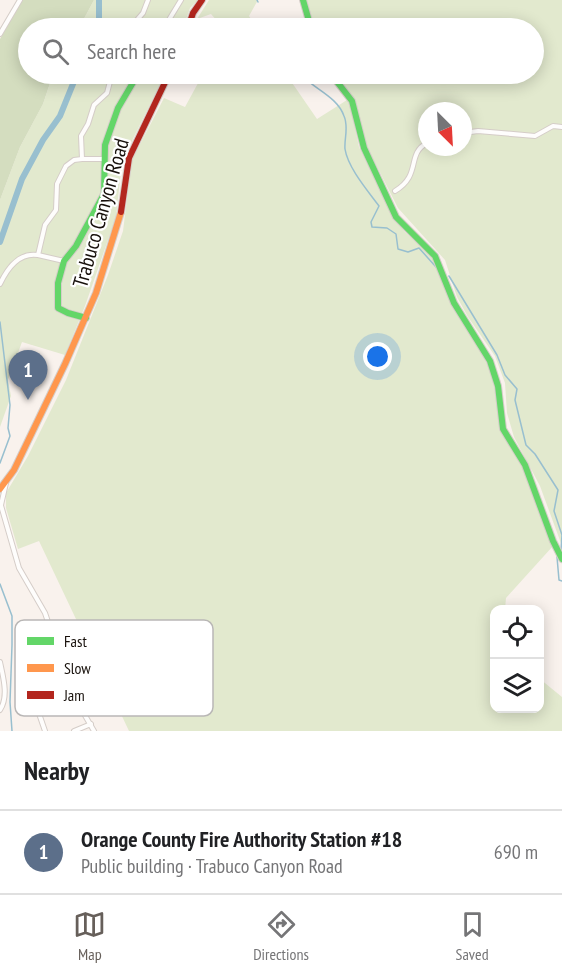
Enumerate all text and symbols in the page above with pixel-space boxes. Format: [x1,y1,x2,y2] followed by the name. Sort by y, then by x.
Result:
[18,18,544,84] search box
[39,35,72,68] icon: search
[87,37,176,65] text: Search here
[418,102,472,156] north arrow
[66,135,135,291] street label: Trabuco Canyon Road
[363,342,392,371] your location
[9,350,48,400] pin: 1
[490,605,544,713] map controls
[490,605,544,659] button: locate
[15,620,213,716] legend
[64,631,87,651] text: Fast
[64,658,91,678] text: Slow
[490,659,544,713] button: layers
[63,685,85,705] text: Jam
[24,754,89,787] text: Nearby
[81,825,402,853] text: Orange County Fire Authority Station #18
[39,839,48,865] text: 1
[494,839,538,865] text: 690 m
[81,853,343,879] text: Public building · Trabuco Canyon Road
[73,908,106,964] tab: Map
[253,908,309,964] tab: Directions
[456,908,489,964] tab: Saved

